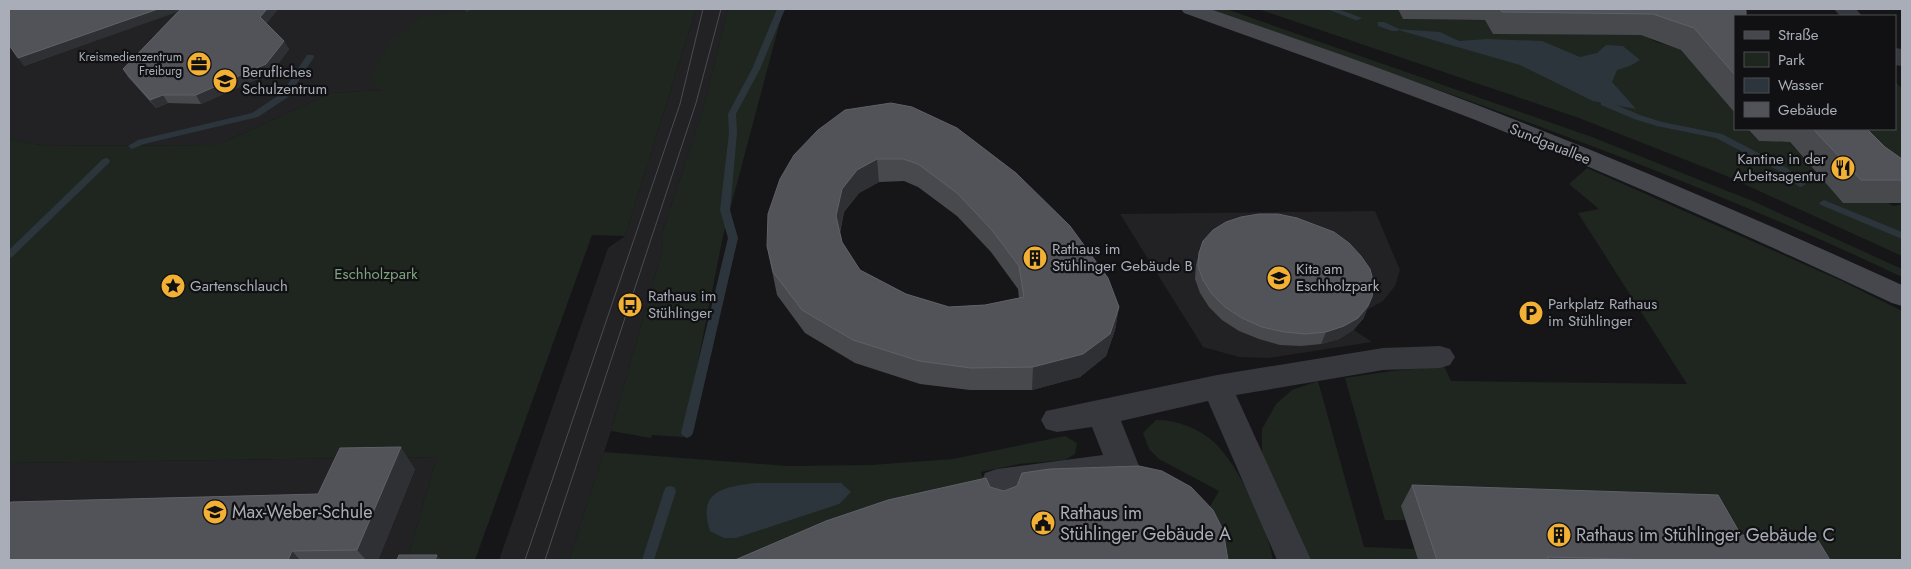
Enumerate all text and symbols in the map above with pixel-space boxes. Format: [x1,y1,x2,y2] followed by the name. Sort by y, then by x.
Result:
[1734,15,1896,130] legend
[1778,24,1819,46] text: Straße
[79,48,182,80] place label: Kreismedienzentrum Freiburg
[1778,49,1805,71] text: Park
[186,51,212,77] office icon: Kreismedienzentrum Freiburg
[242,61,327,100] place label: Berufliches Schulzentrum
[212,68,238,94] school or university icon: Berufliches Schulzentrum
[1778,74,1824,96] text: Wasser
[1778,99,1838,121] text: Gebäude
[1506,118,1594,170] street label: Sundgauallee
[1733,148,1827,187] place label: Kantine in der Arbeitsagentur
[1830,155,1856,181] restaurant icon: Kantine in der Arbeitsagentur
[1052,238,1193,277] place label: Rathaus im Stühlinger Gebäude B
[1022,245,1048,271] building icon: Rathaus im Stühlinger Gebäude B
[1296,258,1380,297] place label: Kita am Eschholzpark
[334,263,418,285] park label: Eschholzpark
[1266,265,1292,291] school or university icon: Kita am Eschholzpark
[160,273,186,299] place icon: Gartenschlauch
[190,275,288,297] place label: Gartenschlauch
[648,285,716,324] place label: Rathaus im Stühlinger
[617,292,643,318] bus stop icon: Rathaus im Stühlinger
[1548,293,1657,332] place label: Parkplatz Rathaus im Stühlinger
[1518,300,1544,326] parking icon: Parkplatz Rathaus im Stühlinger
[202,499,228,525] school or university icon: Max-Weber-Schule
[232,499,373,525] place label: Max-Weber-Schule
[1060,500,1231,547] place label: Rathaus im Stühlinger Gebäude A
[1030,510,1056,536] public building icon: Rathaus im Stühlinger Gebäude A
[1546,522,1572,548] building icon: Rathaus im Stühlinger Gebäude C
[1576,522,1835,548] place label: Rathaus im Stühlinger Gebäude C

